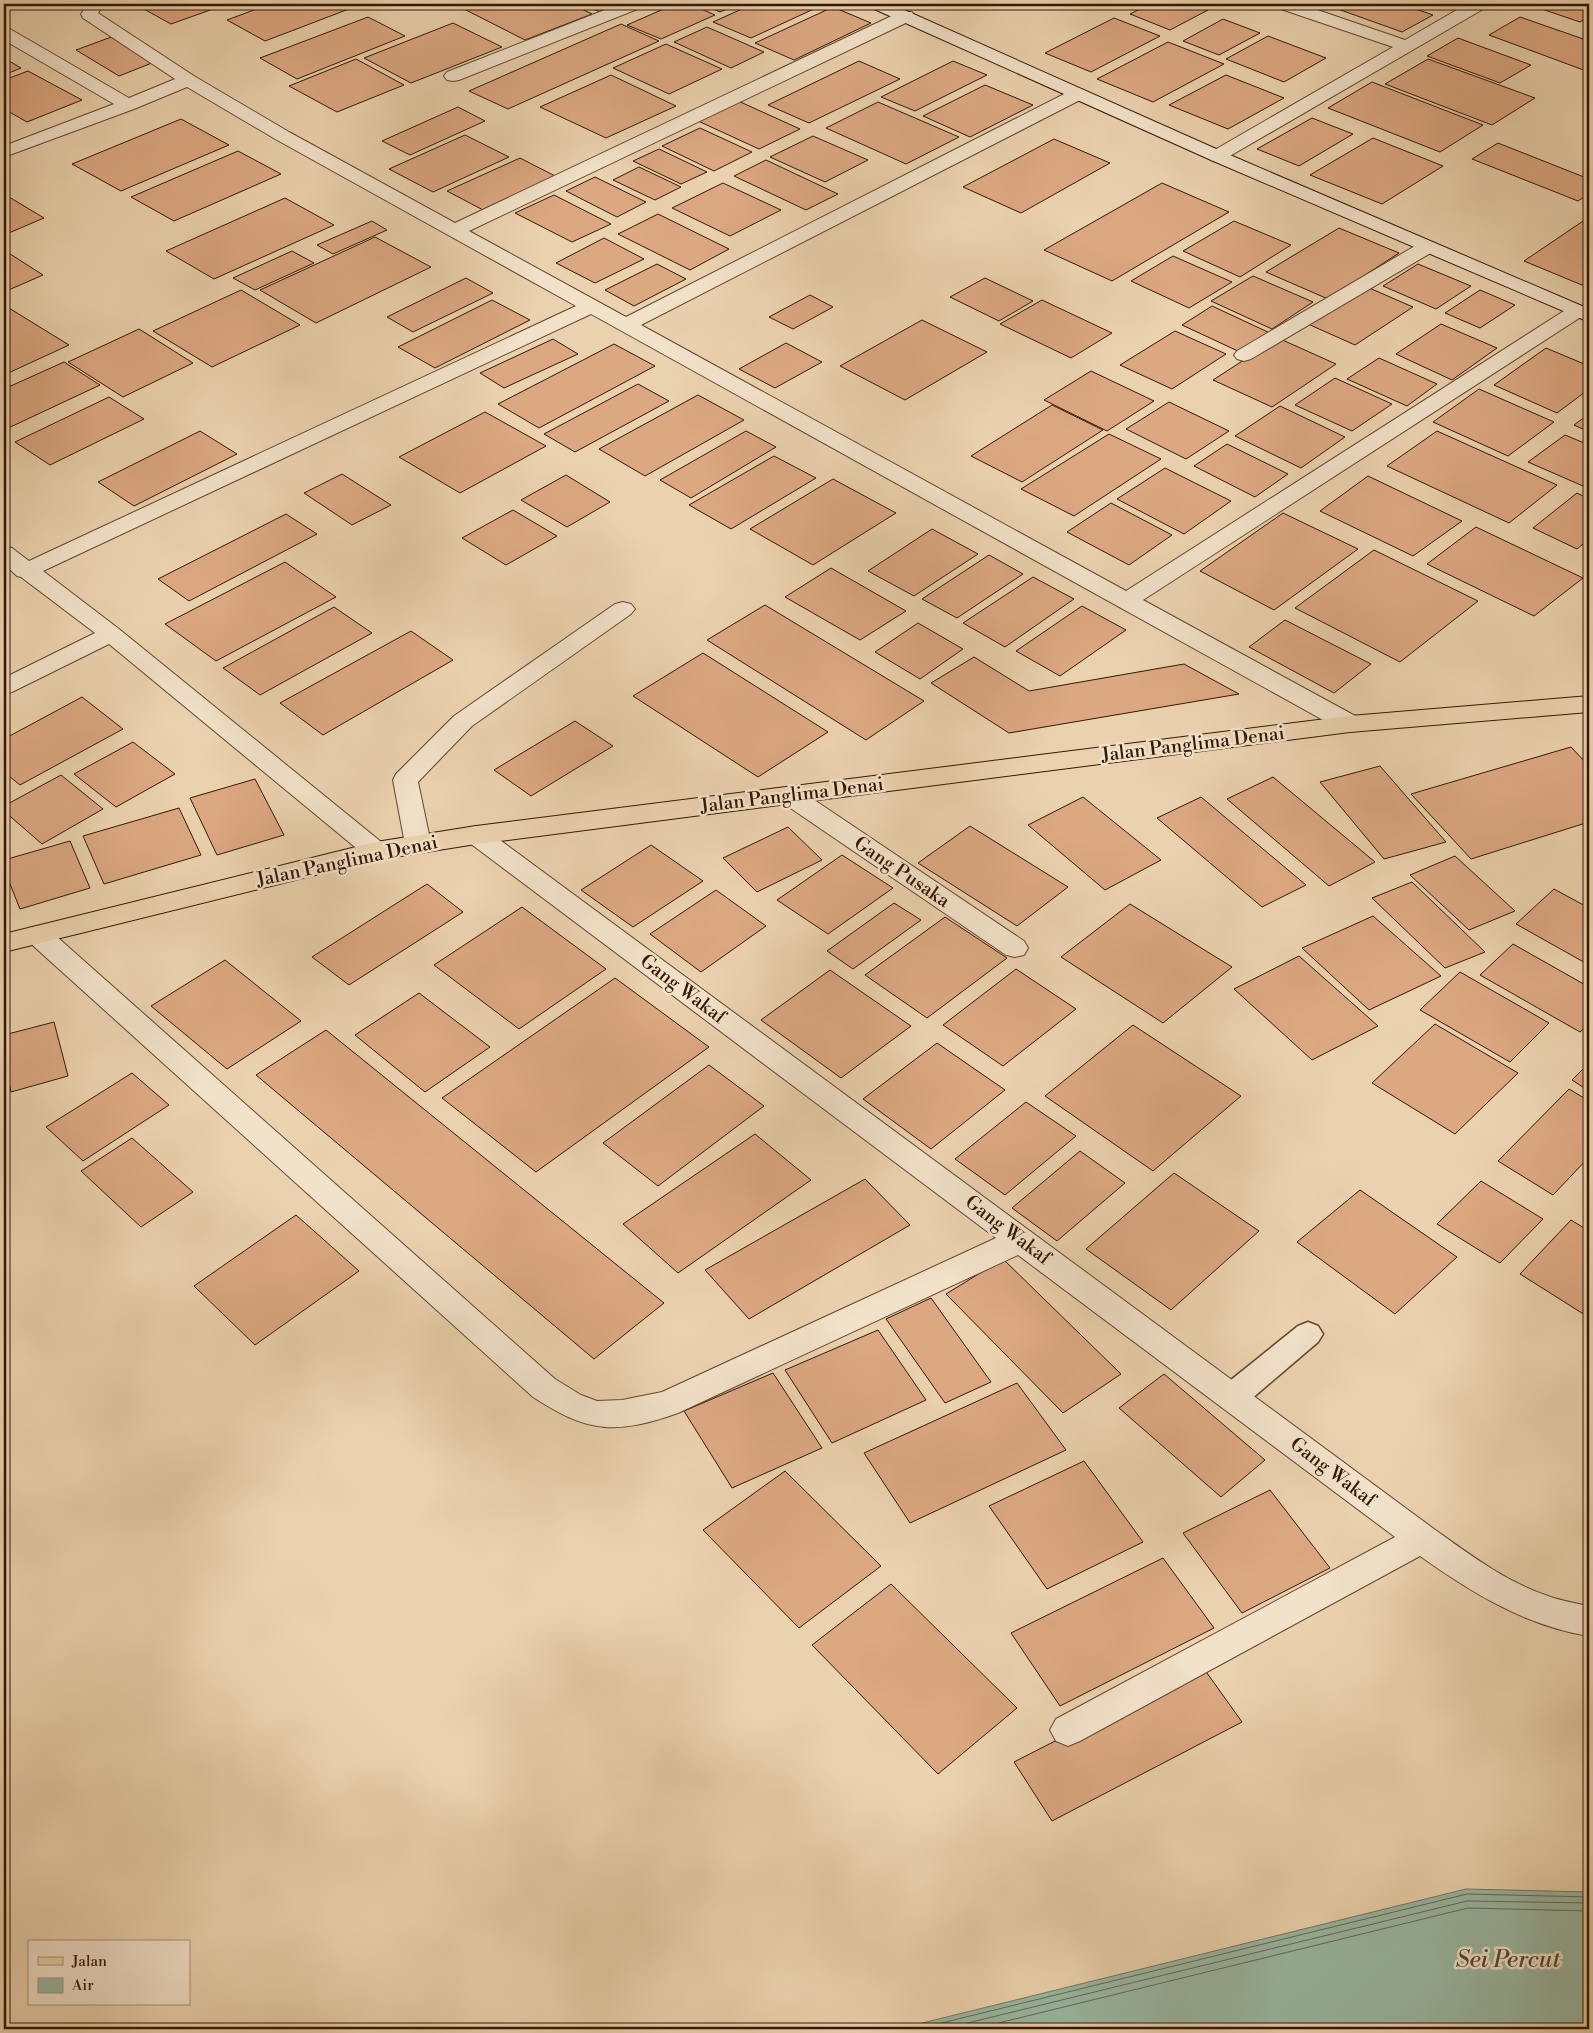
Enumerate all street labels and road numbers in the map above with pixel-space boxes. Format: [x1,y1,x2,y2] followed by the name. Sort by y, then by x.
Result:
[1099,721,1286,767] street label: Jalan Panglima Denai
[698,772,885,818] street label: Jalan Panglima Denai
[253,830,440,892] street label: Jalan Panglima Denai
[849,831,955,913] street label: Gang Pusaka
[635,949,732,1030] street label: Gang Wakaf
[960,1190,1057,1271] street label: Gang Wakaf
[1285,1432,1382,1513] street label: Gang Wakaf

